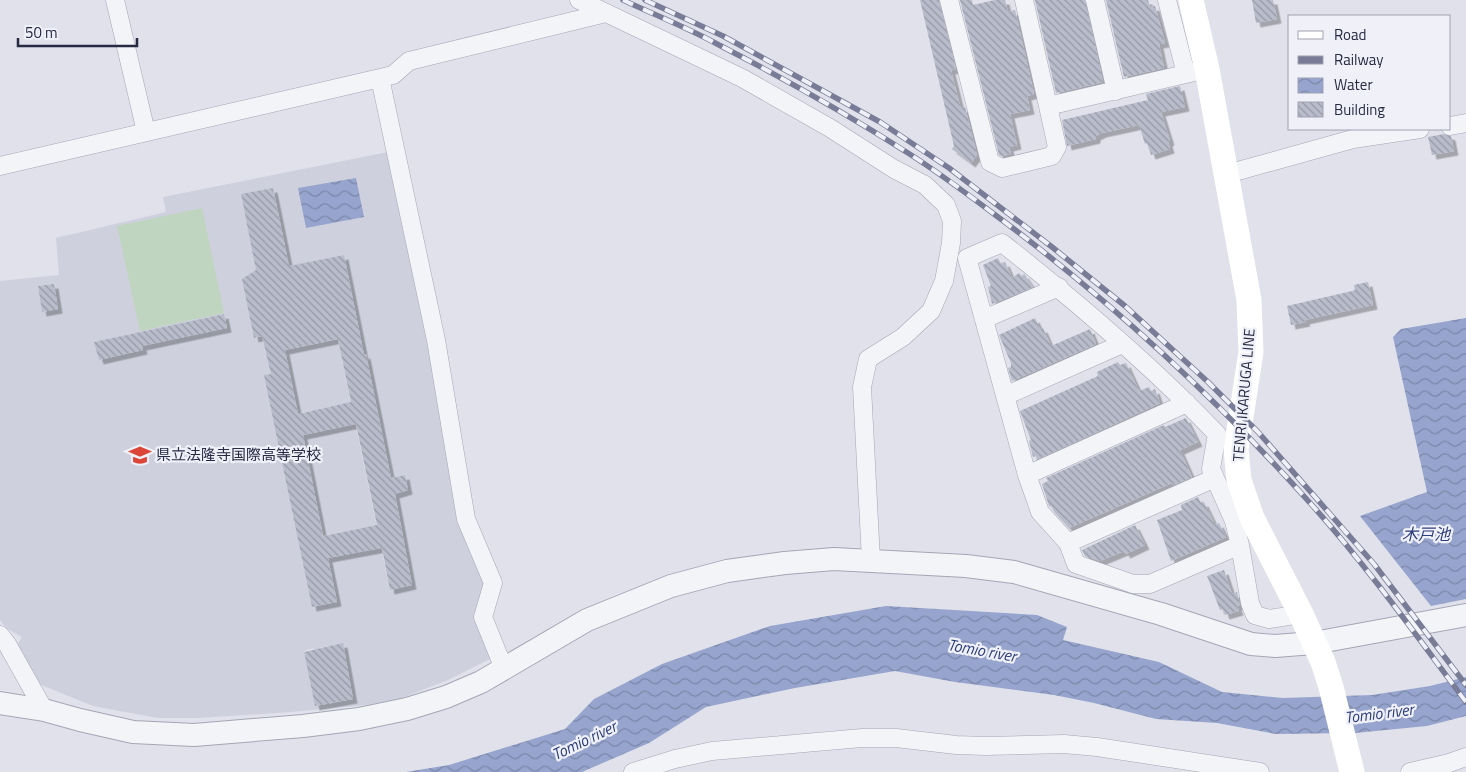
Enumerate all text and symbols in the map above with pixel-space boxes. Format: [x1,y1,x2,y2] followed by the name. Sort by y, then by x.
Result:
[18,15,136,47] scale bar
[1288,15,1451,130] legend
[25,21,58,44] text: 50 m
[1334,23,1366,46] text: Road
[1334,48,1384,71] text: Railway
[1334,73,1373,96] text: Water
[1334,98,1385,121] text: Building
[1226,327,1261,462] street label: TENRI IKARUGA LINE
[127,442,153,468] school or university icon: 県立法隆寺国際高等学校
[156,443,321,466] place label: 県立法隆寺国際高等学校
[1402,522,1452,546] water label: 木戸池
[946,632,1020,668] water label: Tomio river
[1343,697,1417,729] water label: Tomio river
[548,713,622,766] water label: Tomio river

